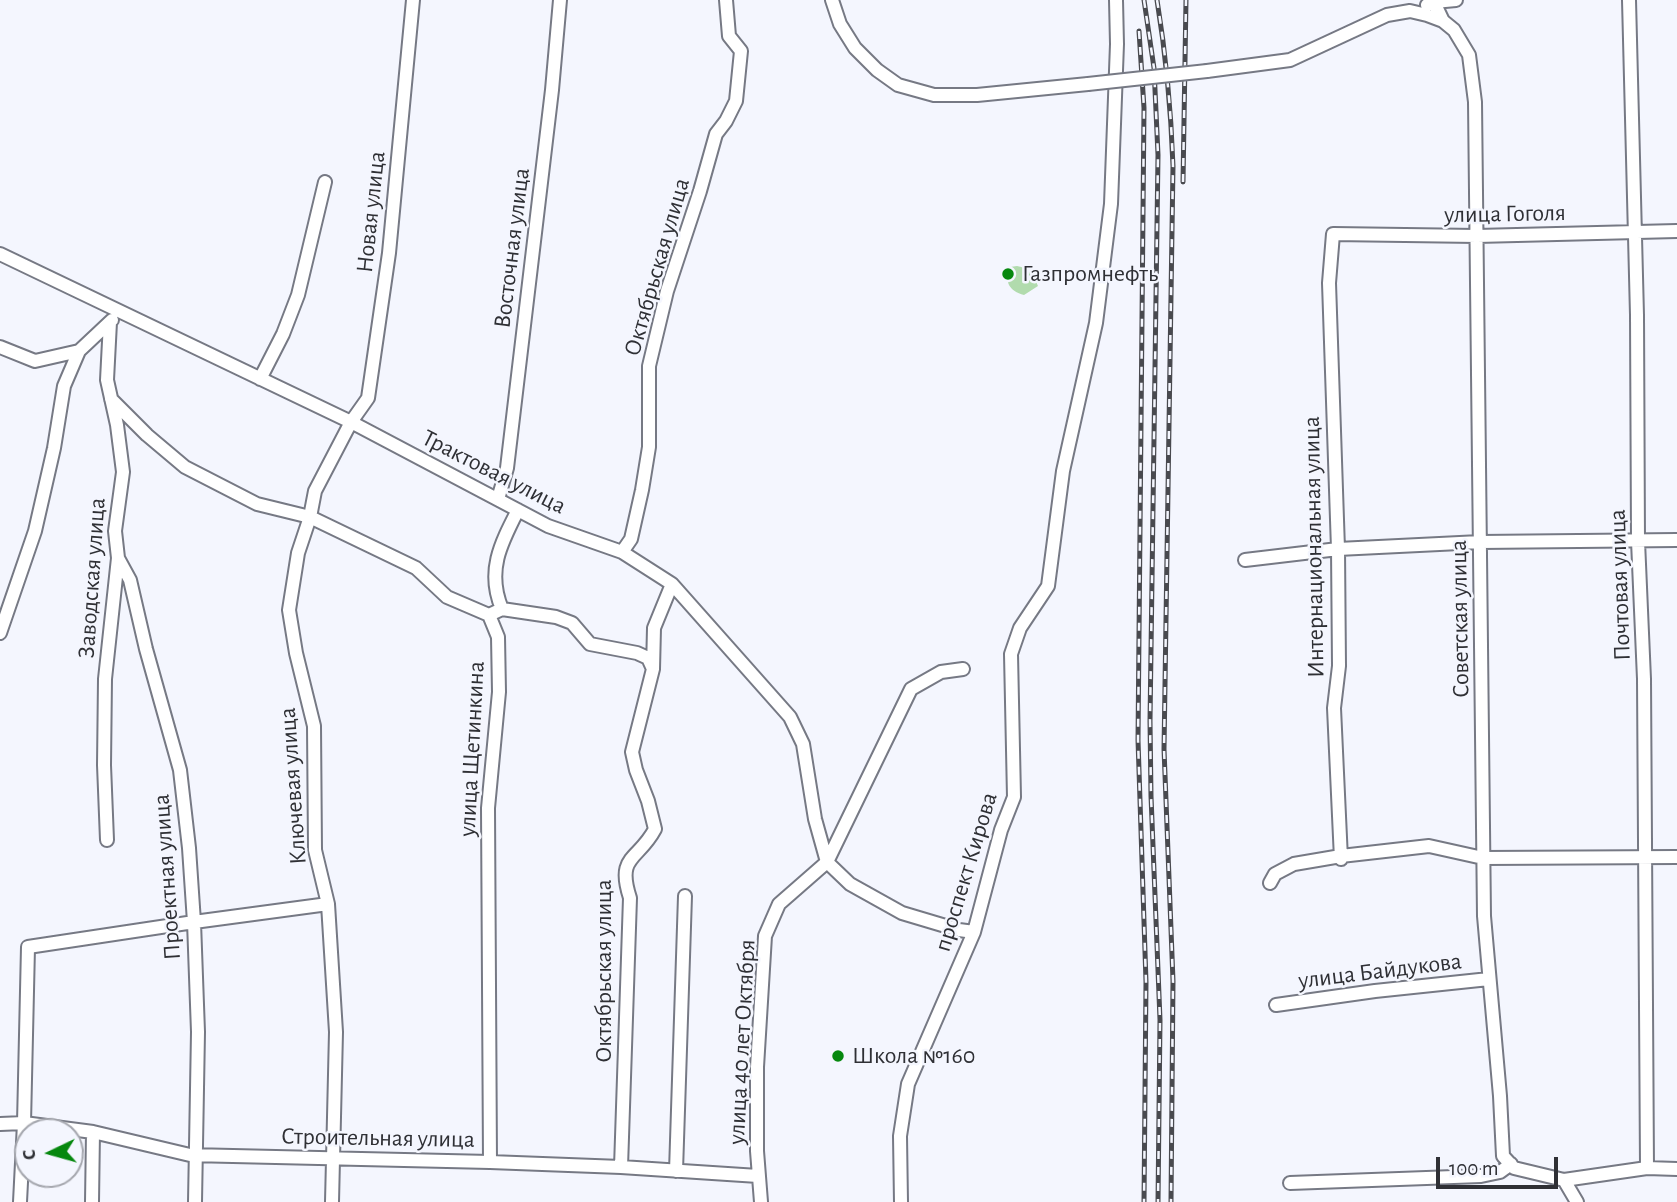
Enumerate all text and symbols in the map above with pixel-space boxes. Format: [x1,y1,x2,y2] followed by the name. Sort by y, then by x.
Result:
[350,150,392,274] street label: Новая улица
[488,166,536,330] street label: Восточная улица
[618,175,696,359] street label: Октябрьская улица
[1444,199,1566,229] street label: улица Гоголя
[1022,260,1158,288] place label: Газпромнефть
[1000,266,1016,282] marker: Газпромнефть
[1297,416,1331,678] street label: Интернациональная улица
[417,423,571,521] street label: Трактовая улица
[72,497,112,659] street label: Заводская улица
[1603,509,1637,661] street label: Почтовая улица
[1444,540,1476,698] street label: Советская улица
[453,661,491,837] street label: улица Щетинкина
[273,707,313,865] street label: Ключевая улица
[928,789,1004,955] street label: проспект Кирова
[147,793,187,961] street label: Проектная улица
[590,879,618,1063] street label: Октябрьская улица
[722,939,762,1145] street label: улица 40 лет Октября
[1297,947,1463,995] street label: улица Байдукова
[852,1042,975,1070] place label: Школа №160
[830,1048,846,1064] marker: Школа №160
[14,1118,84,1188] north arrow
[281,1122,475,1154] street label: Строительная улица
[1439,1142,1562,1186] scale bar
[20,1149,39,1161] text: С
[1449,1158,1499,1179] text: 100 m

